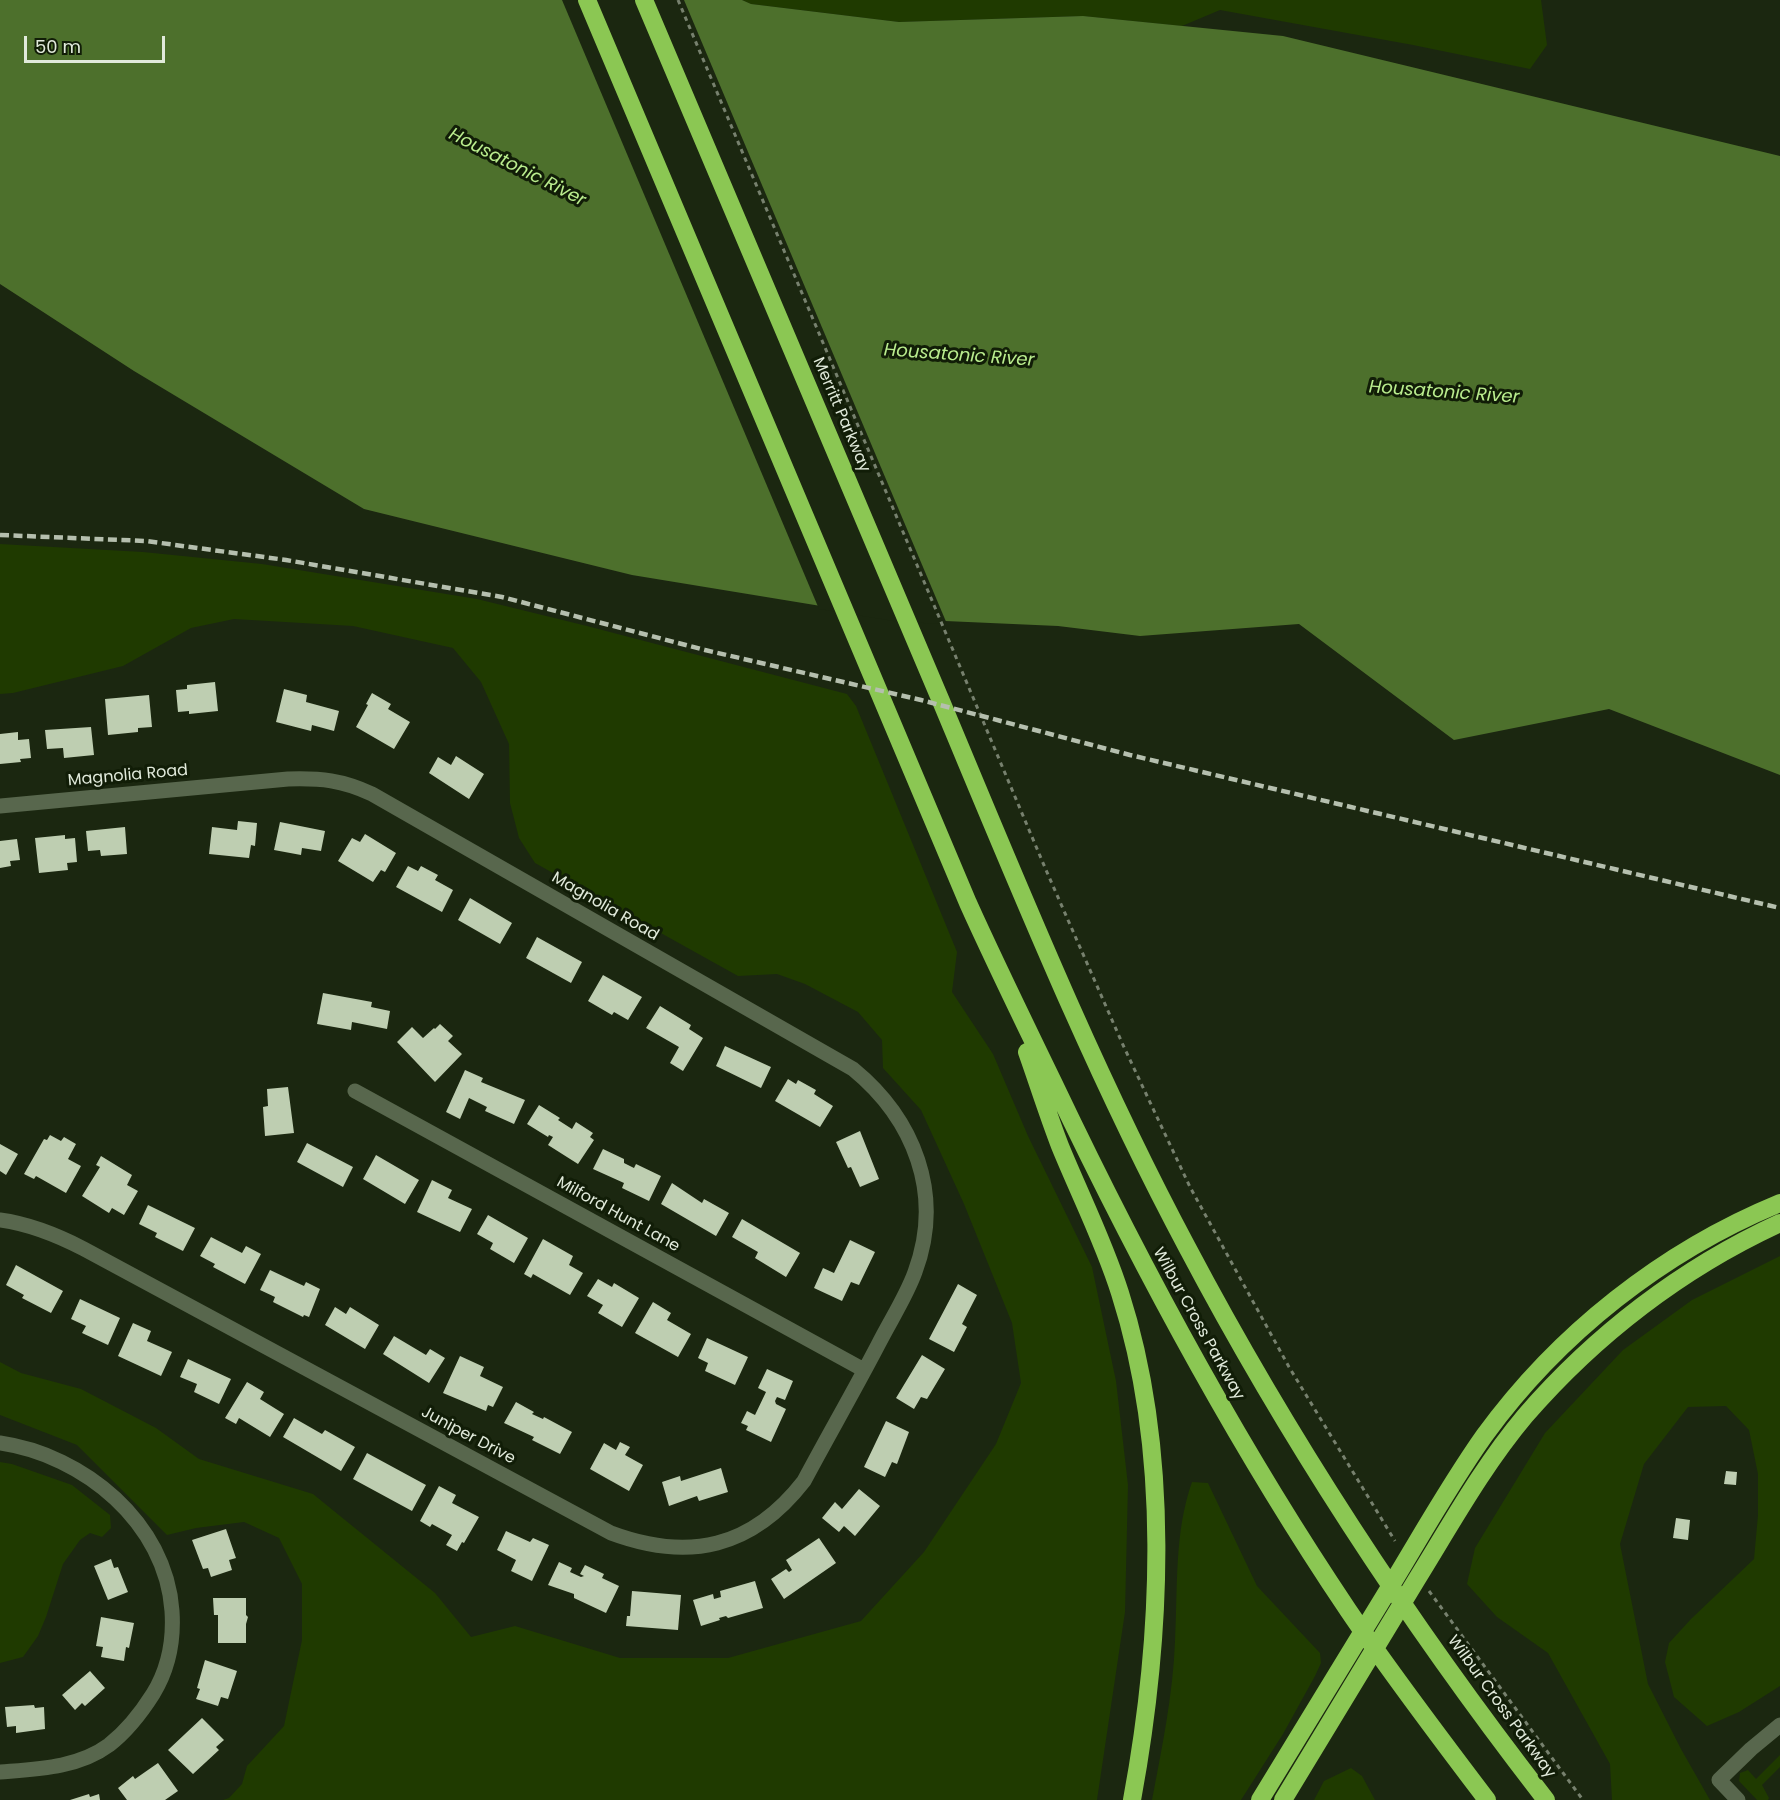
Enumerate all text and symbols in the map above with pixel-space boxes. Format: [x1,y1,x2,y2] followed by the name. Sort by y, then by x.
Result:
[27,24,168,62] scale bar
[35,34,81,59] text: 50 m
[445,124,589,212] water label: Housatonic River
[883,340,1035,372] water label: Housatonic River
[808,355,874,475] street label: Merritt Parkway
[1368,377,1520,409] water label: Housatonic River
[67,761,189,791] street label: Magnolia Road
[548,869,662,945] street label: Magnolia Road
[553,1173,683,1257] street label: Milford Hunt Lane
[1148,1244,1248,1404] street label: Wilbur Cross Parkway
[418,1403,518,1469] street label: Juniper Drive
[1443,1632,1559,1782] street label: Wilbur Cross Parkway

